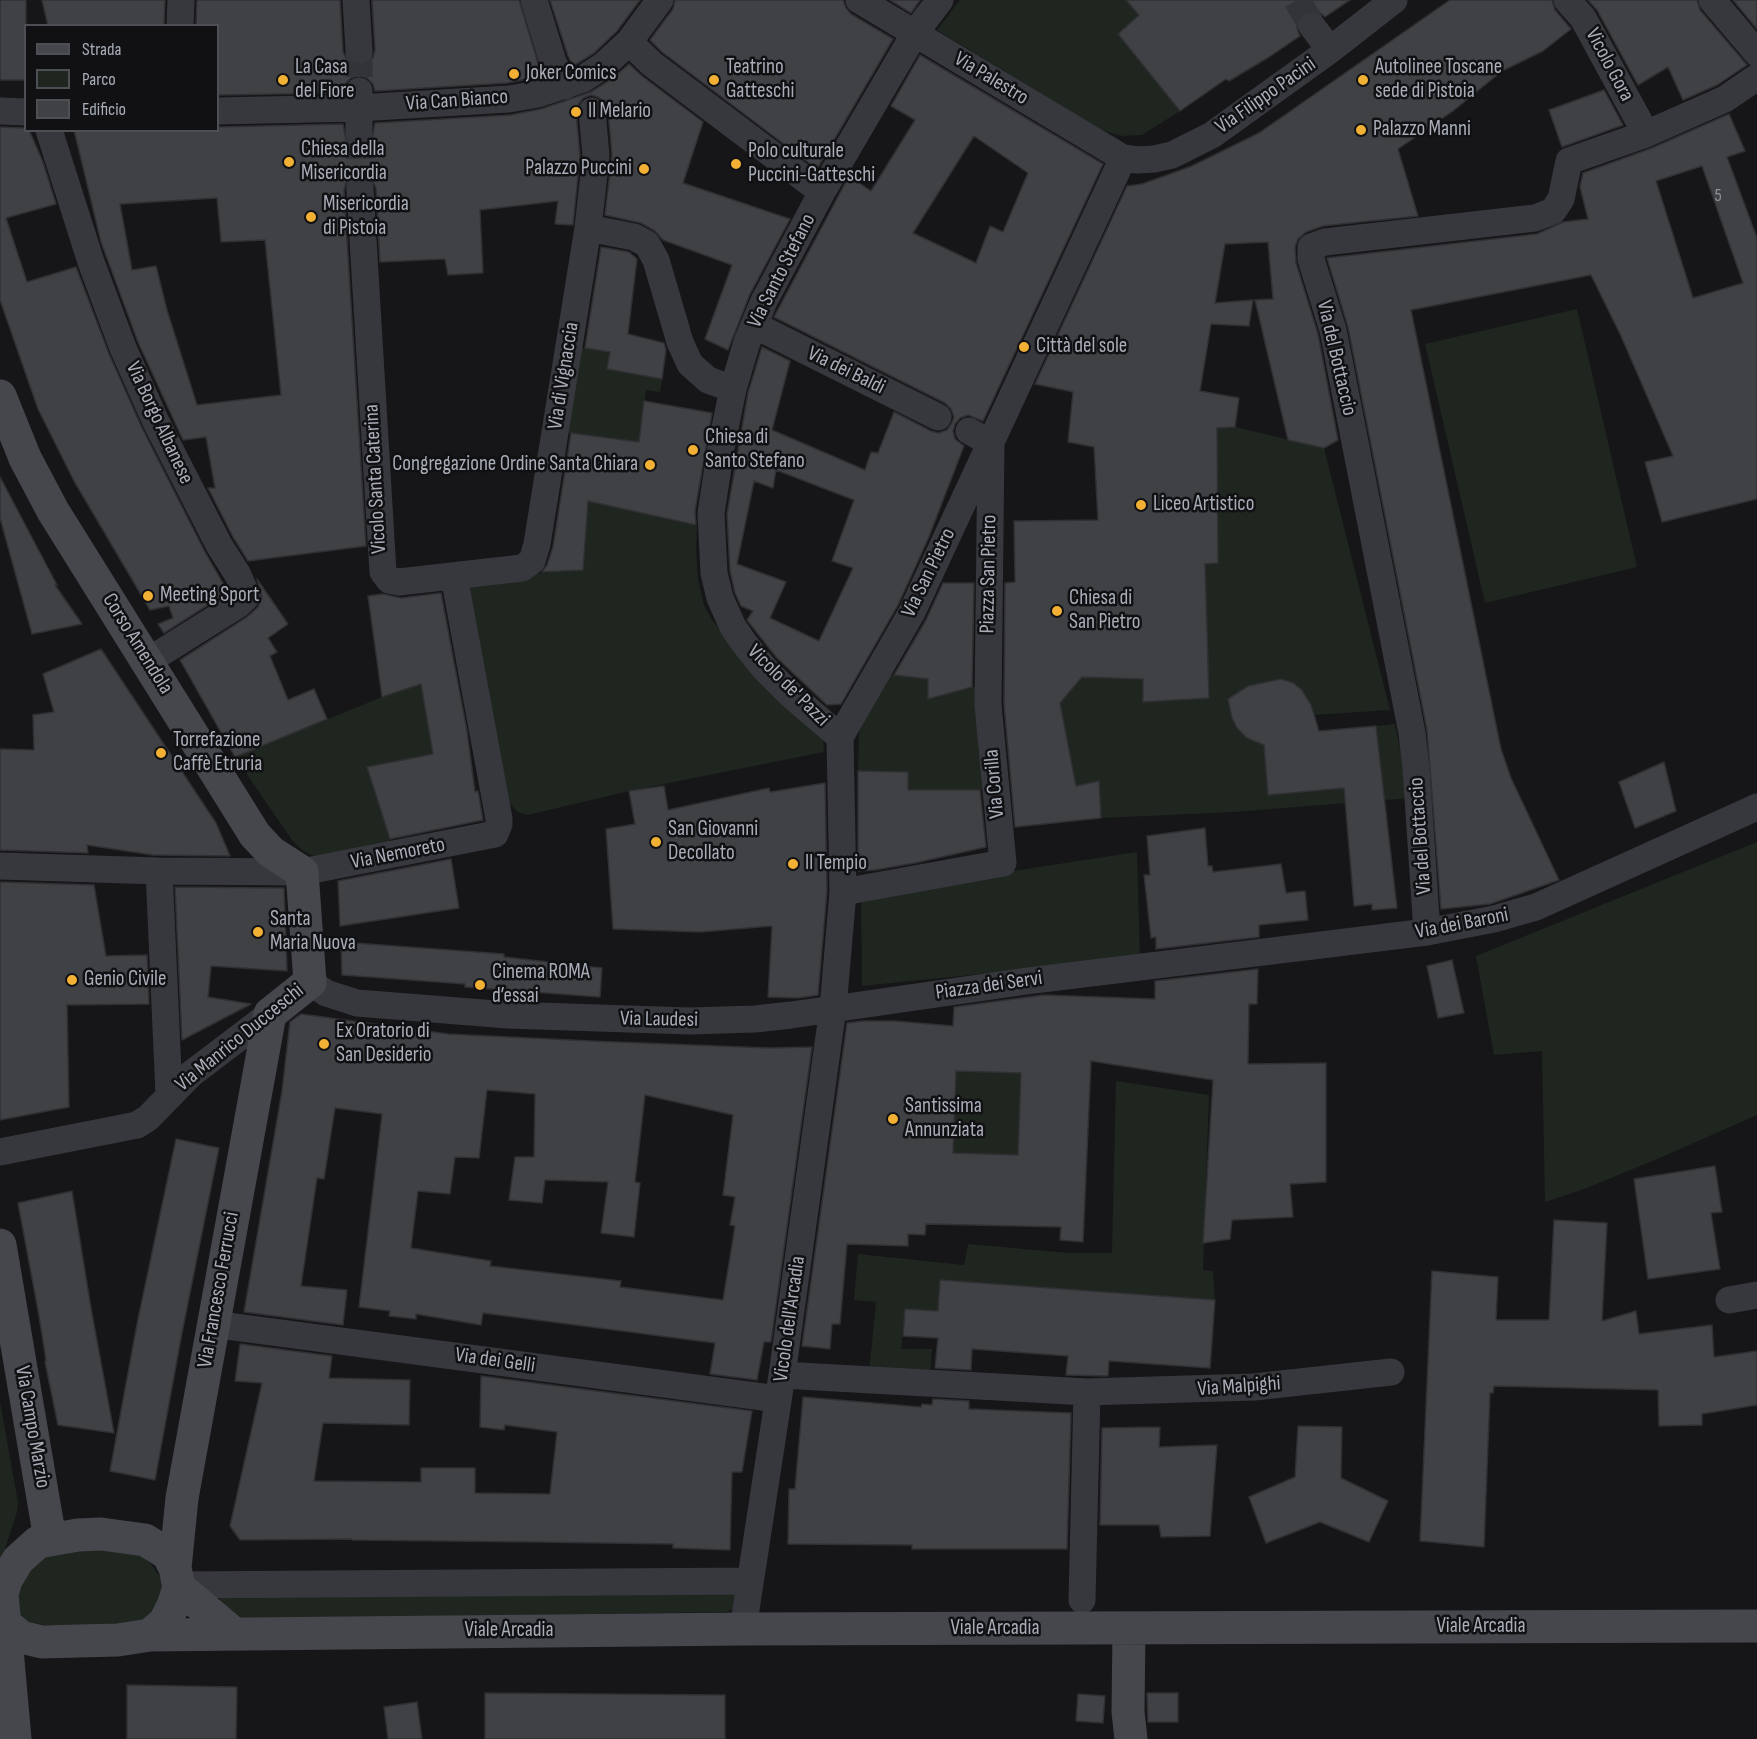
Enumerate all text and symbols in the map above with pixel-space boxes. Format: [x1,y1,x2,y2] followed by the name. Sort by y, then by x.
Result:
[24,24,219,132] legend
[1579,24,1639,106] street label: Vicolo Gora
[82,39,121,60] text: Strada
[949,47,1033,111] street label: Via Palestro
[1211,52,1321,140] street label: Via Filippo Pacini
[295,55,354,105] place label: La Casa del Fiore
[726,55,794,105] place label: Teatrino Gatteschi
[1375,55,1502,105] place label: Autolinee Toscane sede di Pistoia
[526,61,617,87] place label: Joker Comics
[507,67,521,81] marker: Joker Comics
[82,69,116,90] text: Parco
[276,73,290,87] marker: La Casa del Fiore
[707,73,721,87] marker: Teatrino Gatteschi
[1356,73,1370,87] marker: Autolinee Toscane sede di Pistoia
[405,85,509,117] street label: Via Can Bianco
[82,99,126,120] text: Edificio
[588,99,651,125] place label: Il Melario
[569,105,583,119] marker: Il Melario
[1373,117,1471,143] place label: Palazzo Manni
[1354,123,1368,137] marker: Palazzo Manni
[301,137,387,187] place label: Chiesa della Misericordia
[748,139,875,189] place label: Polo culturale Puccini-Gatteschi
[282,155,296,169] marker: Chiesa della Misericordia
[525,156,632,182] place label: Palazzo Puccini
[729,157,743,171] marker: Polo culturale Puccini-Gatteschi
[637,162,651,176] marker: Palazzo Puccini
[1714,185,1722,207] house number: 5
[323,192,409,242] place label: Misericordia di Pistoia
[304,210,318,224] marker: Misericordia di Pistoia
[742,210,822,332] street label: Via Santo Stefano
[1311,298,1361,418] street label: Via del Bottaccio
[543,321,585,431] street label: Via di Vignaccia
[1036,334,1127,360] place label: Città del sole
[1017,340,1031,354] marker: Città del sole
[803,341,889,401] street label: Via dei Baldi
[120,358,198,488] street label: Via Borgo Albanese
[359,404,393,554] street label: Vicolo Santa Caterina
[705,425,805,475] place label: Chiesa di Santo Stefano
[686,443,700,457] marker: Chiesa di Santo Stefano
[392,452,638,478] place label: Congregazione Ordine Santa Chiara
[643,458,657,472] marker: Congregazione Ordine Santa Chiara
[1153,492,1254,518] place label: Liceo Artistico
[1134,498,1148,512] marker: Liceo Artistico
[975,514,1003,634] street label: Piazza San Pietro
[897,524,961,622] street label: Via San Pietro
[160,583,259,609] place label: Meeting Sport
[1069,586,1140,636] place label: Chiesa di San Pietro
[96,589,178,699] street label: Corso Amendola
[141,589,155,603] marker: Meeting Sport
[1050,604,1064,618] marker: Chiesa di San Pietro
[742,640,834,732] street label: Vicolo de' Pazzi
[173,728,262,778] place label: Torrefazione Caffè Etruria
[154,746,168,760] marker: Torrefazione Caffè Etruria
[979,748,1011,820] street label: Via Corilla
[1404,777,1438,895] street label: Via del Bottaccio
[668,817,758,867] place label: San Giovanni Decollato
[349,833,447,875] street label: Via Nemoreto
[649,835,663,849] marker: San Giovanni Decollato
[805,851,867,877] place label: Il Tempio
[786,857,800,871] marker: Il Tempio
[1413,903,1511,945] street label: Via dei Baroni
[270,907,356,957] place label: Santa Maria Nuova
[251,925,265,939] marker: Santa Maria Nuova
[492,960,590,1010] place label: Cinema ROMA d’essai
[934,966,1044,1006] street label: Piazza dei Servi
[84,967,166,993] place label: Genio Civile
[65,973,79,987] marker: Genio Civile
[473,978,487,992] marker: Cinema ROMA d’essai
[171,979,309,1097] street label: Via Manrico Ducceschi
[620,1007,698,1033] street label: Via Laudesi
[336,1019,431,1069] place label: Ex Oratorio di San Desiderio
[317,1037,331,1051] marker: Ex Oratorio di San Desiderio
[905,1094,984,1144] place label: Santissima Annunziata
[886,1112,900,1126] marker: Santissima Annunziata
[193,1210,245,1370] street label: Via Francesco Ferrucci
[769,1255,811,1383] street label: Vicolo dell'Arcadia
[453,1343,537,1379] street label: Via dei Gelli
[9,1364,55,1490] street label: Via Campo Marzio
[1197,1372,1281,1402] street label: Via Malpighi
[1436,1614,1526,1640] street label: Viale Arcadia
[950,1616,1040,1642] street label: Viale Arcadia
[464,1618,554,1644] street label: Viale Arcadia

